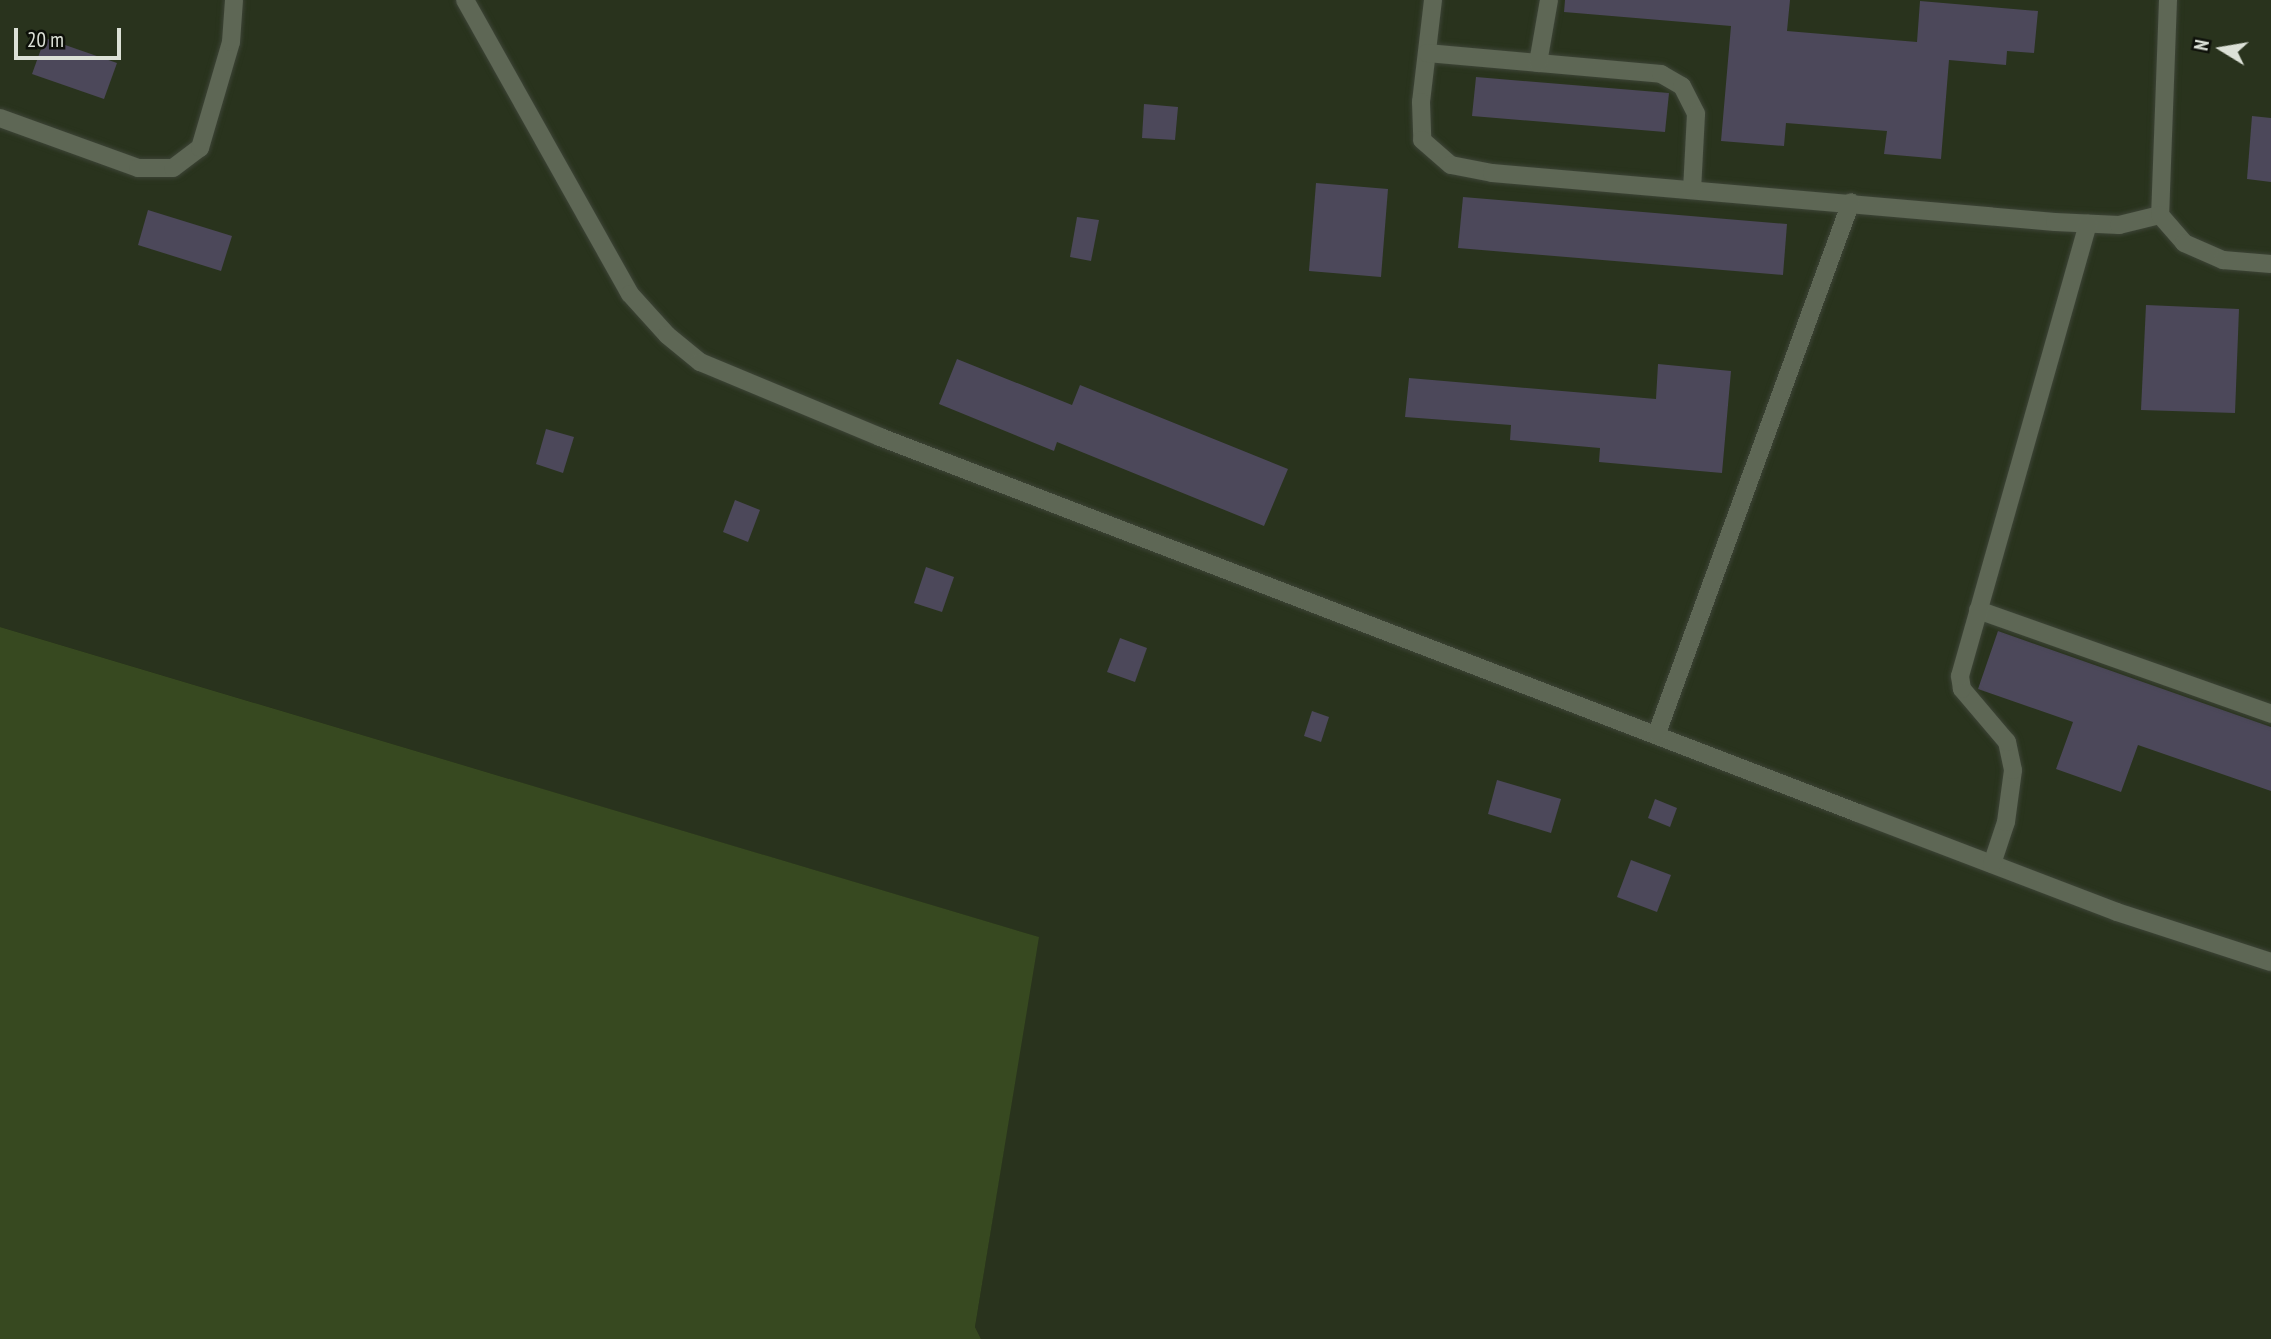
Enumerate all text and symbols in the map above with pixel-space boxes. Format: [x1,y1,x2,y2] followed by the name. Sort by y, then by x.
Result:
[18,14,124,58] scale bar
[2187,14,2257,84] north arrow
[27,26,64,53] text: 20 m
[2189,38,2214,52] text: N

